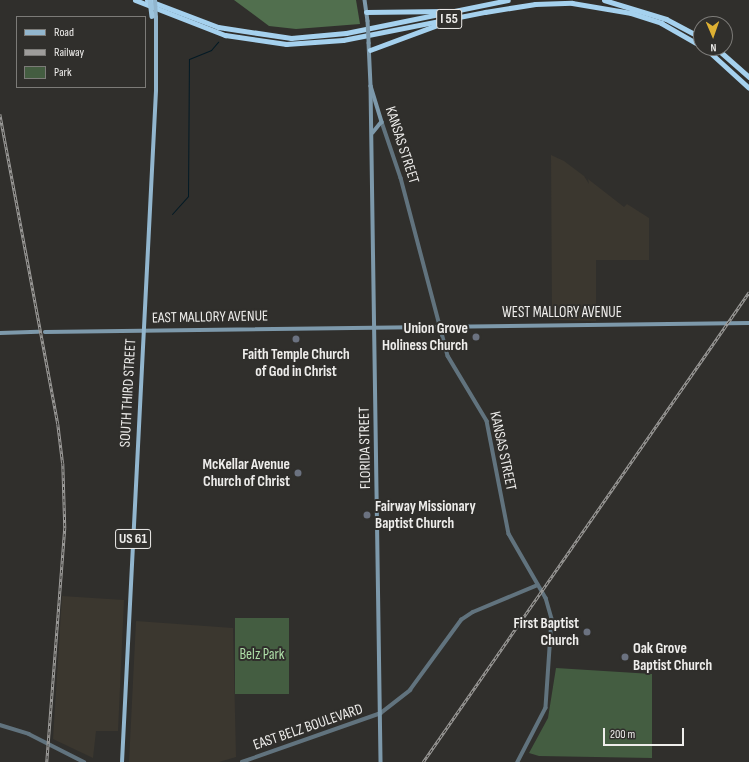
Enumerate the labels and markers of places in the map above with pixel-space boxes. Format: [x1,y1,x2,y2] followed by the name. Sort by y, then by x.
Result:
[382,319,468,354] place label: Union Grove Holiness Church
[471,332,481,342] marker: Union Grove Holiness Church
[291,334,301,344] marker: Faith Temple Church of God in Christ
[242,345,350,380] place label: Faith Temple Church of God in Christ
[202,455,290,490] place label: McKellar Avenue Church of Christ
[293,468,303,478] marker: McKellar Avenue Church of Christ
[375,497,476,532] place label: Fairway Missionary Baptist Church
[362,510,372,520] marker: Fairway Missionary Baptist Church
[514,614,579,649] place label: First Baptist Church
[582,627,592,637] marker: First Baptist Church
[633,639,712,674] place label: Oak Grove Baptist Church
[620,652,630,662] marker: Oak Grove Baptist Church

